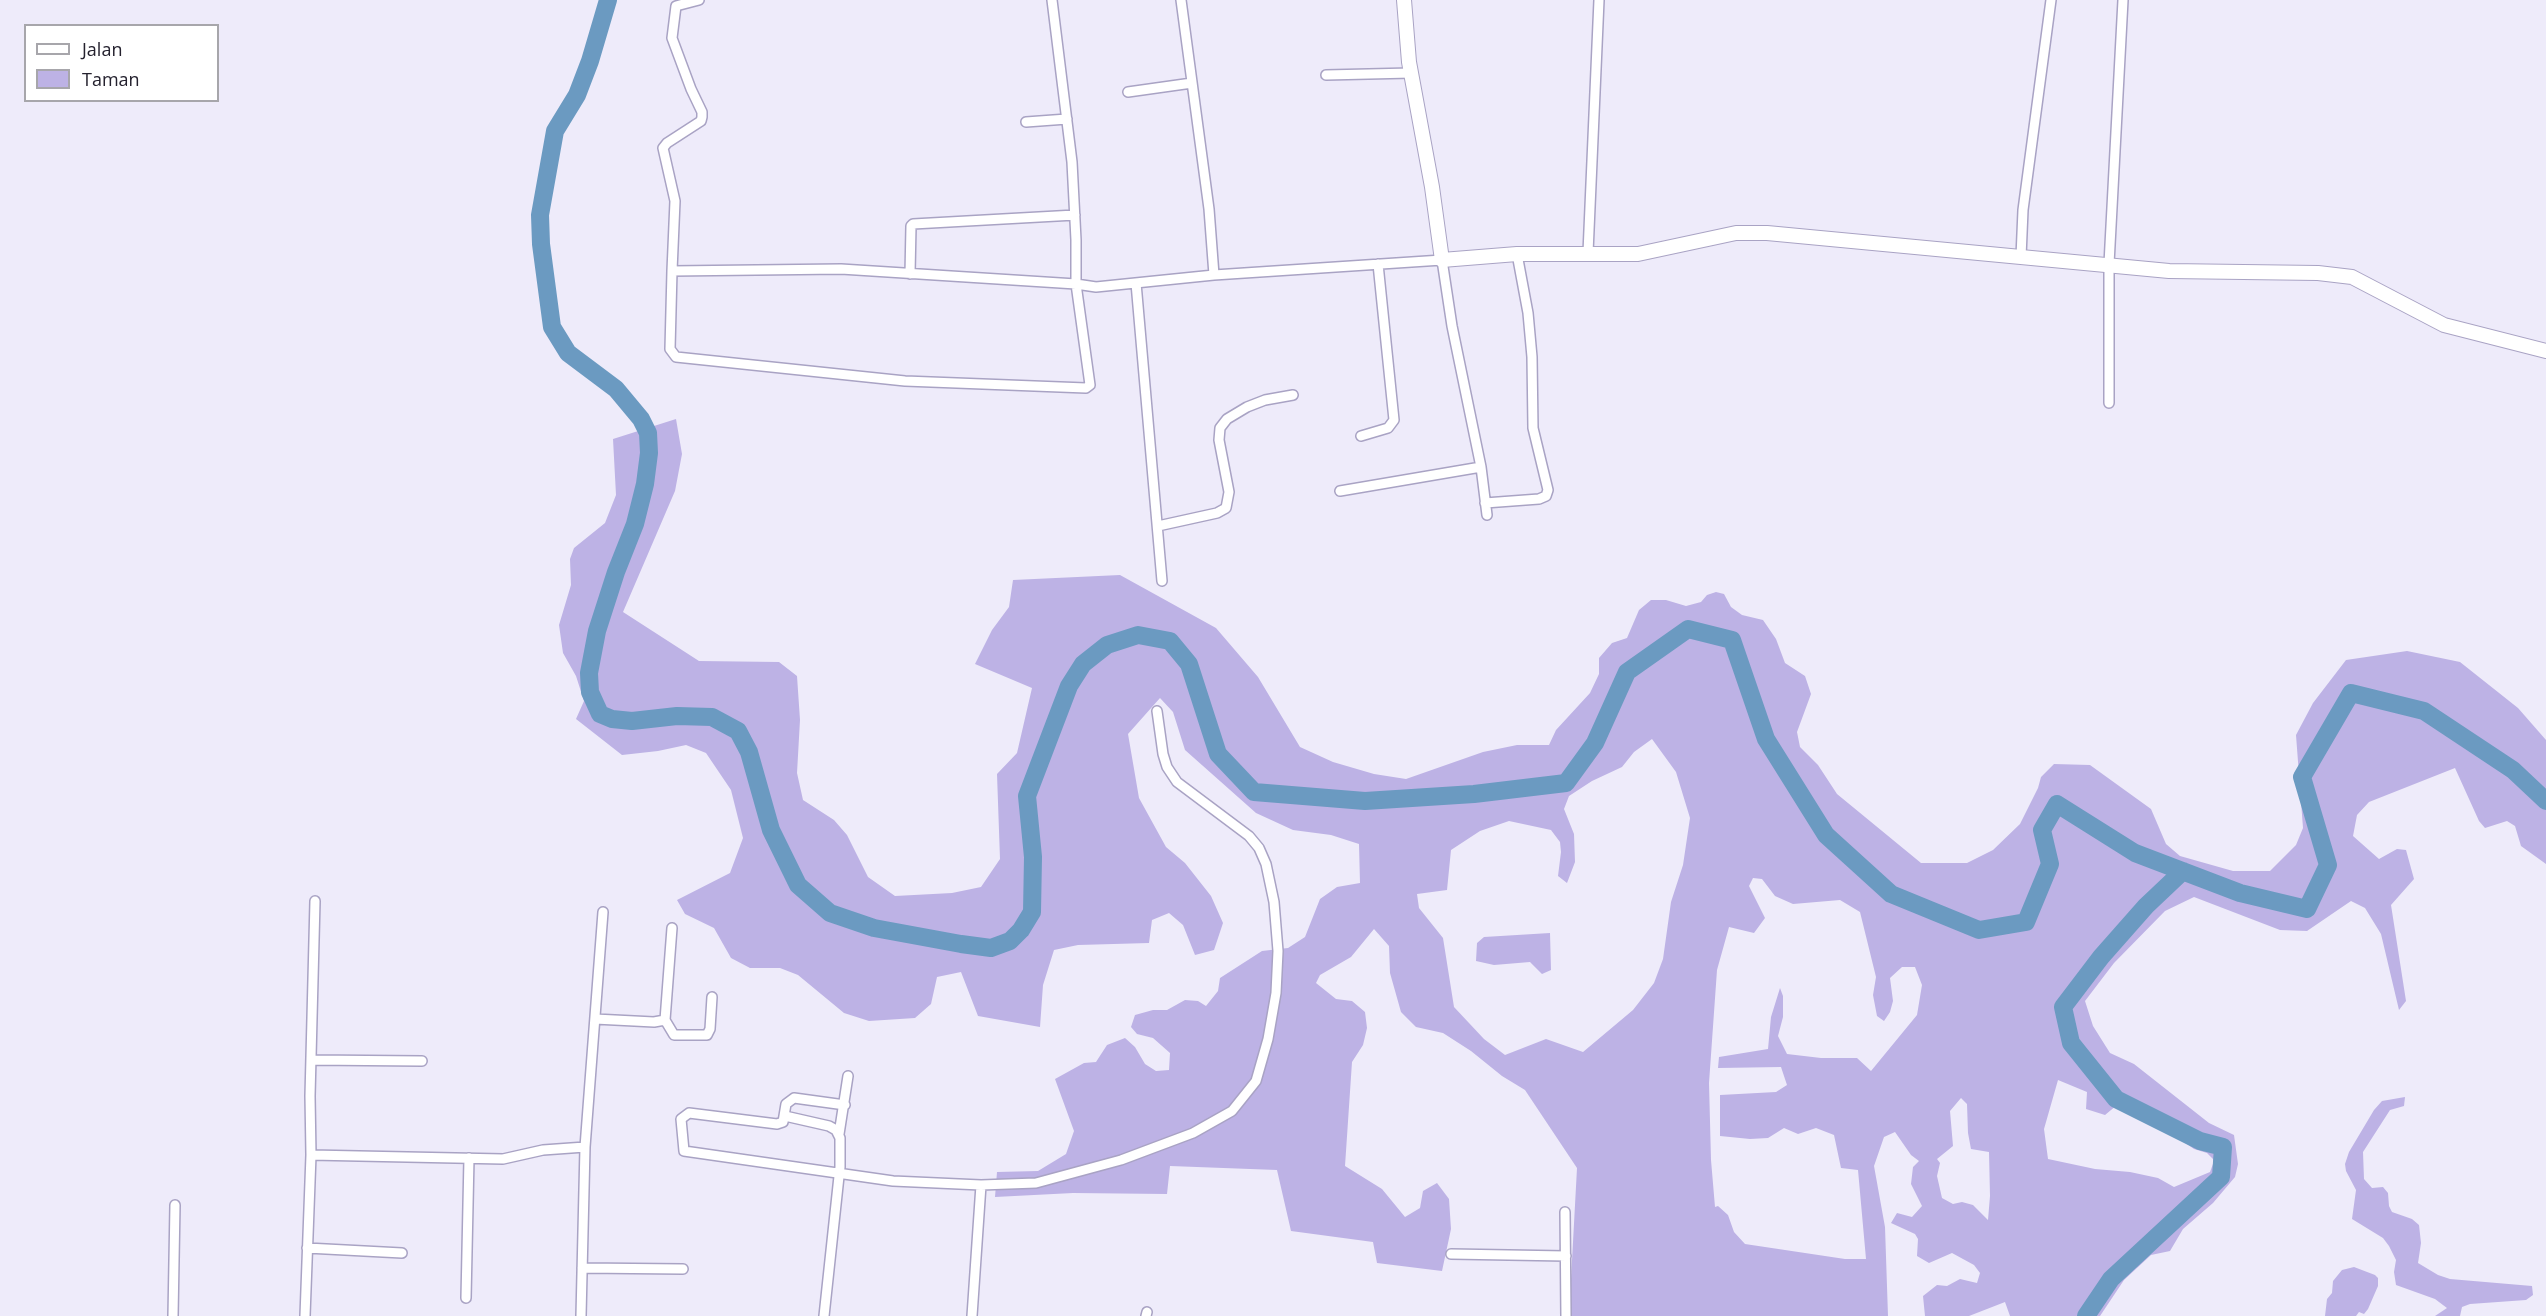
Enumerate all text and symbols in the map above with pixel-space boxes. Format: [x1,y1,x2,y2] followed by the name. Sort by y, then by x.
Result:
[24,24,219,102] legend
[82,37,122,61] text: Jalan
[82,67,140,91] text: Taman

